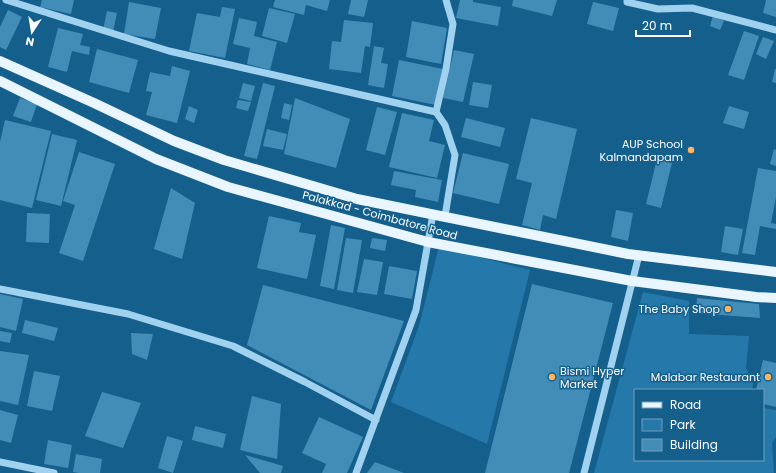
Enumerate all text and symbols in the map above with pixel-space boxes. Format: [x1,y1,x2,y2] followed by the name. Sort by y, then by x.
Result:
[12,12,52,52] north arrow
[636,12,690,38] scale bar
[642,17,672,34] text: 20 m
[24,33,36,50] text: N
[599,136,683,165] place label: AUP School Kalmandapam
[686,145,696,155] marker: AUP School Kalmandapam
[301,187,459,243] street label: Palakkad - Coimbatore Road
[639,301,720,317] place label: The Baby Shop
[723,304,733,314] marker: The Baby Shop
[560,363,624,392] place label: Bismi Hyper Market
[651,369,760,385] place label: Malabar Restaurant
[547,372,557,382] marker: Bismi Hyper Market
[763,372,773,382] marker: Malabar Restaurant
[634,389,764,461] legend
[670,396,701,413] text: Road
[670,416,697,433] text: Park
[670,436,718,453] text: Building

